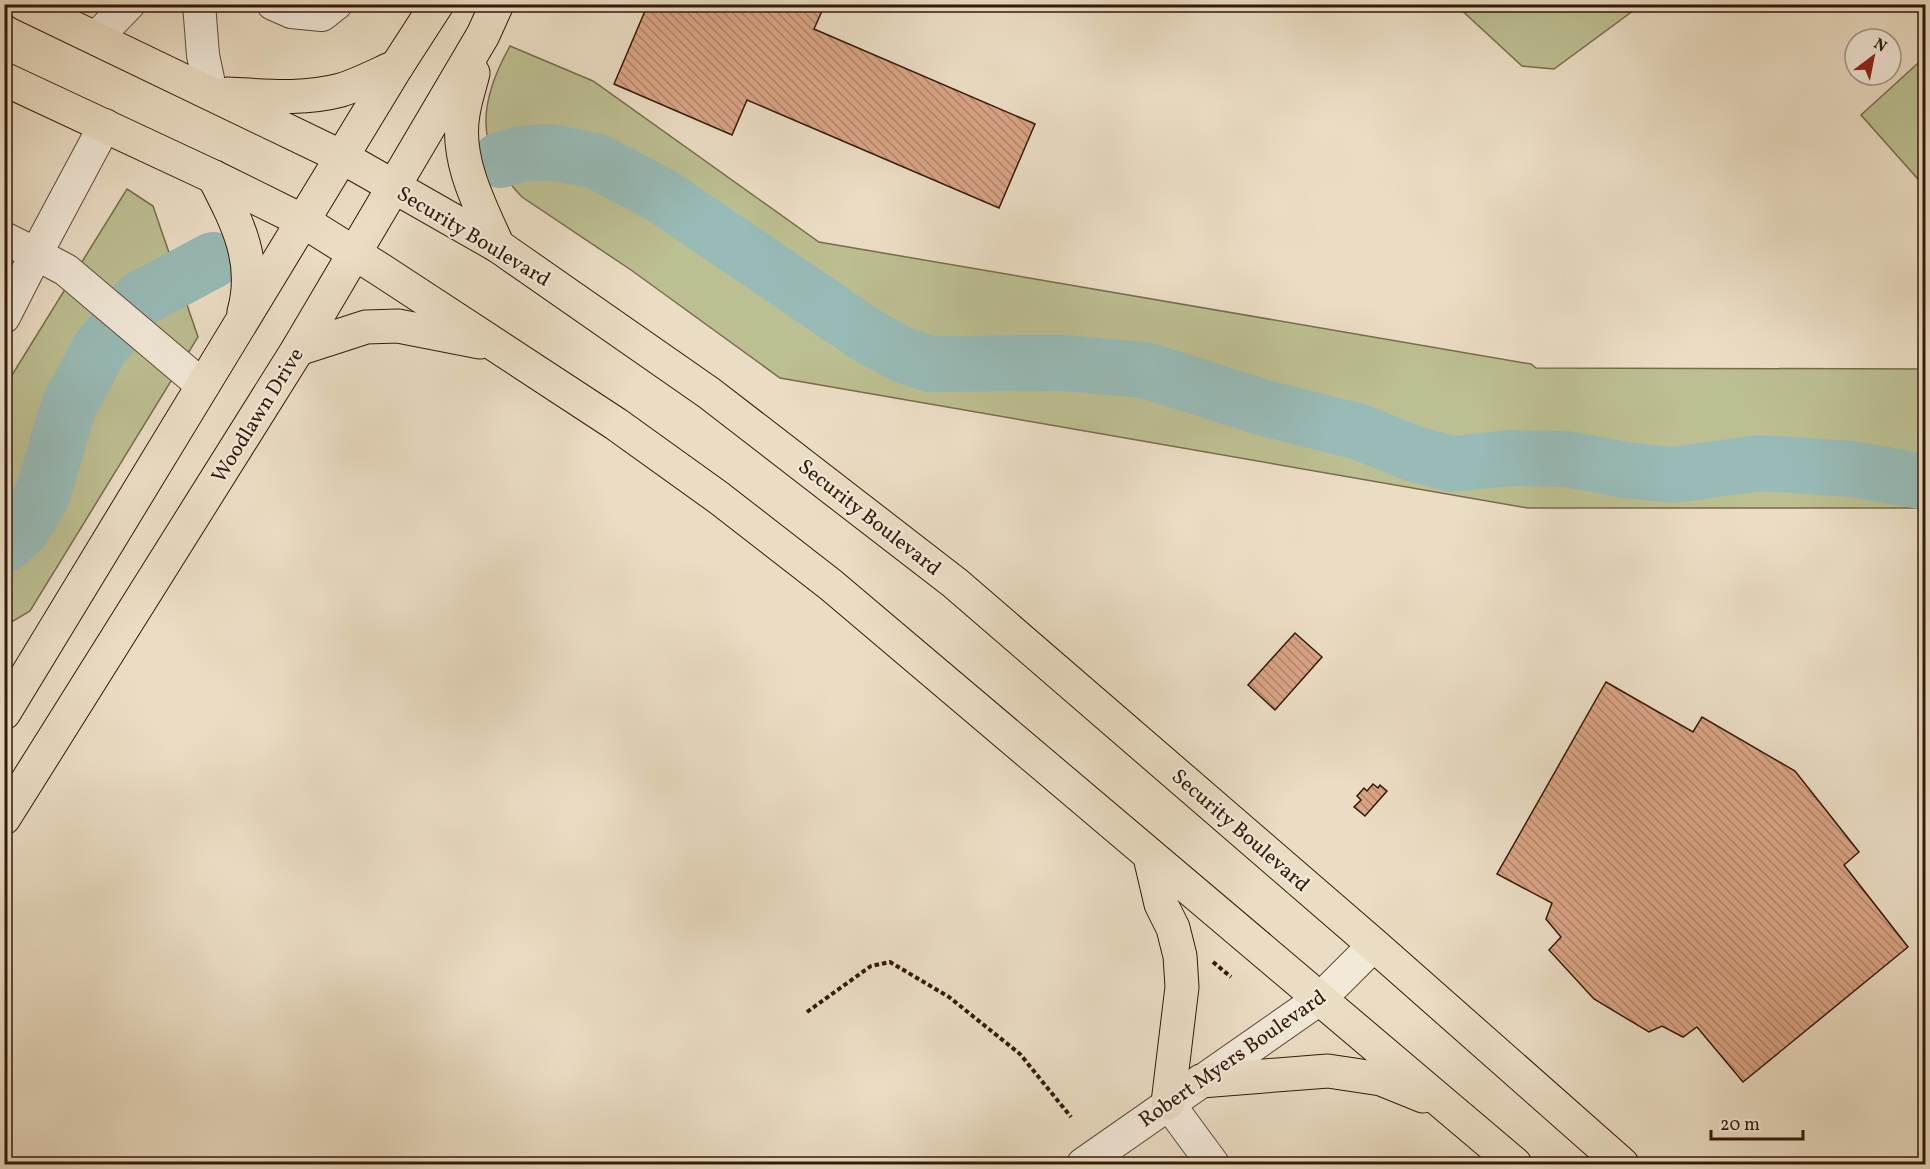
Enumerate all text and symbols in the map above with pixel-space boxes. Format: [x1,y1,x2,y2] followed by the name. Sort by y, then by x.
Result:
[1843,27,1903,87] north arrow
[1869,34,1891,59] text: N
[391,180,555,295] street label: Security Boulevard
[205,343,311,489] street label: Woodlawn Drive
[791,453,947,583] street label: Security Boulevard
[1165,763,1315,899] street label: Security Boulevard
[1133,984,1332,1135] street label: Robert Myers Boulevard
[1711,1103,1802,1141] scale bar
[1720,1113,1760,1138] text: 20 m

